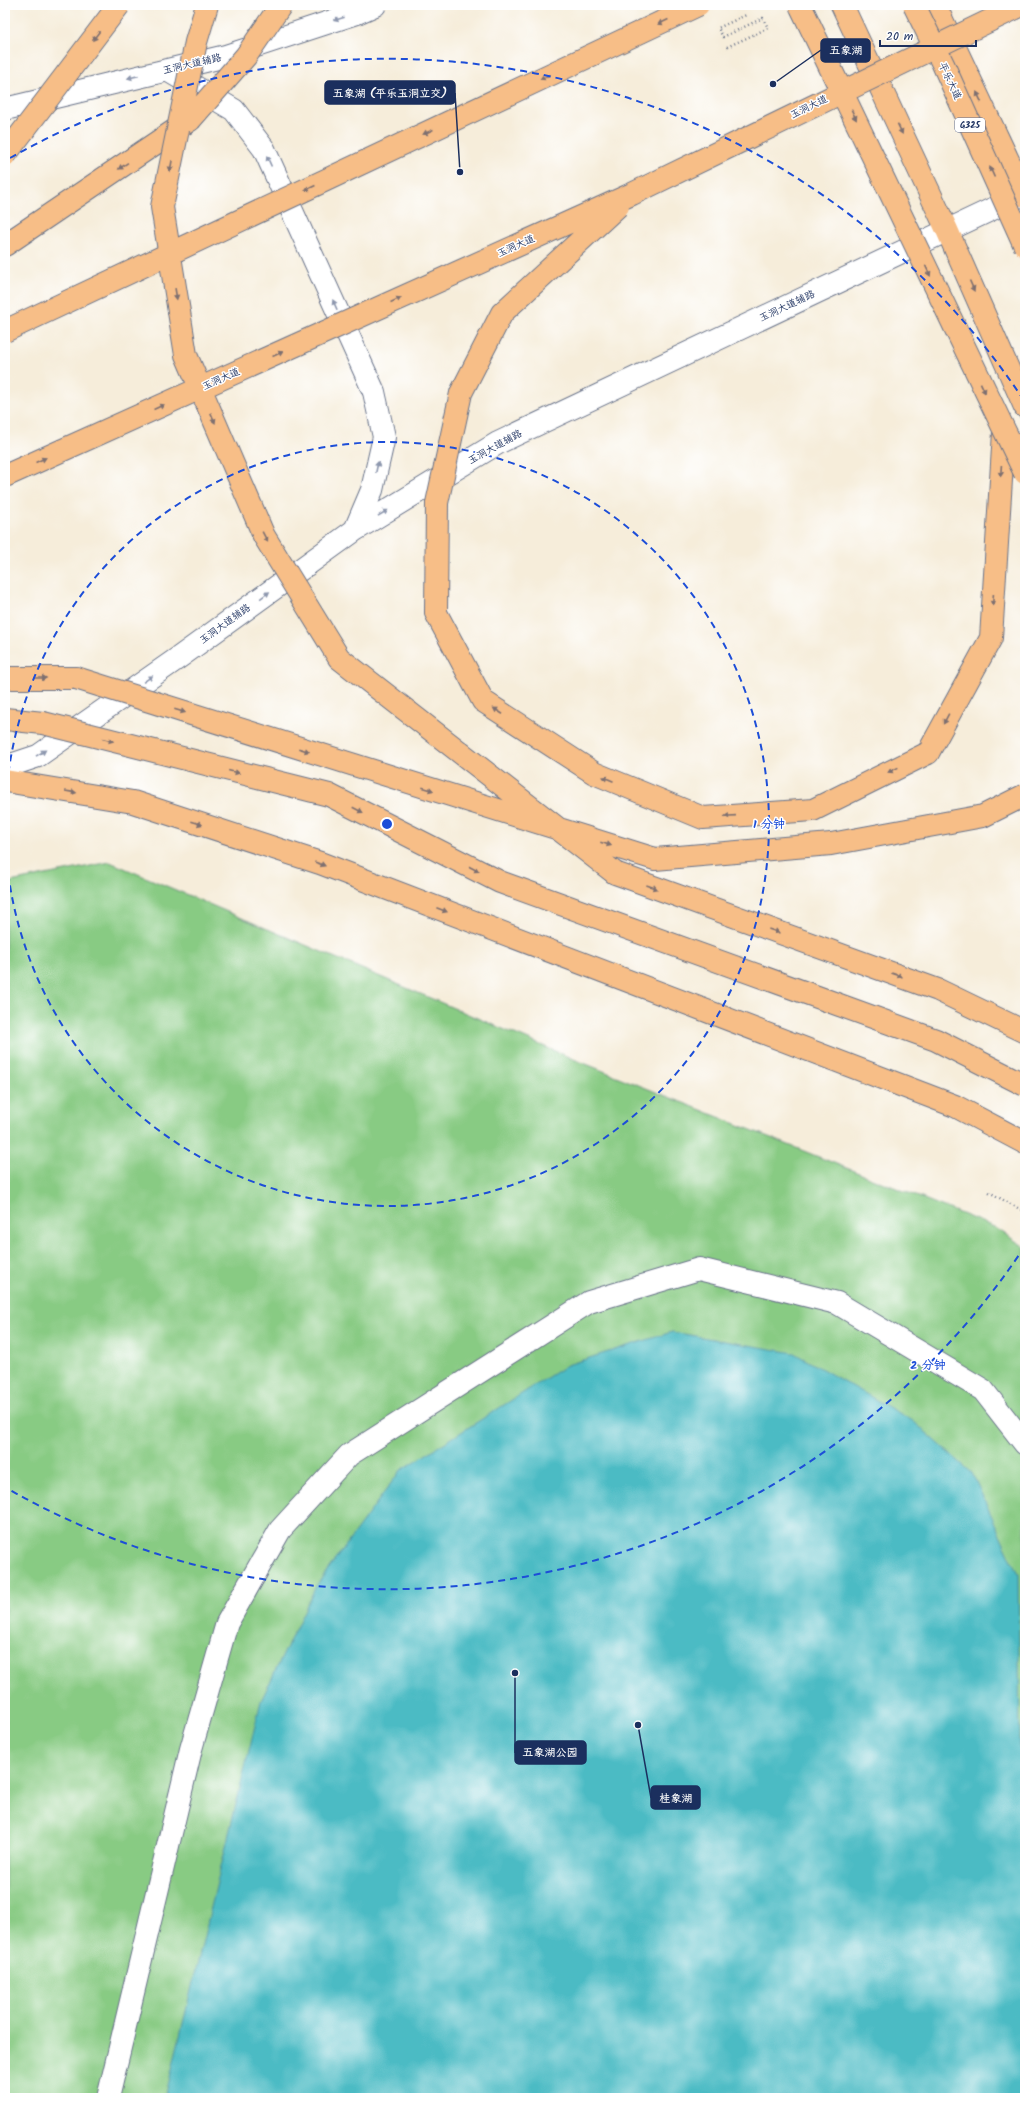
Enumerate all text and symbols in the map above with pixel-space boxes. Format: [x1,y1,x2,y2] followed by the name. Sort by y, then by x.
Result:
[332,17,344,23] one-way arrow
[657,19,669,25] one-way arrow
[880,22,976,48] scale bar
[886,27,914,46] text: 20 m
[92,31,100,41] one-way arrow
[821,39,870,62] callout: 五象湖
[830,42,863,60] text: 五象湖
[161,49,223,79] street label: 玉洞大道辅路
[934,59,966,103] street label: 平乐大道
[540,74,551,80] one-way arrow
[127,75,139,81] one-way arrow
[325,81,455,104] callout: 五象湖 (平乐玉洞立交)
[333,85,447,103] text: 五象湖 (平乐玉洞立交)
[788,91,830,123] street label: 玉洞大道
[976,91,982,103] one-way arrow
[851,110,857,121] one-way arrow
[955,118,985,132] road number: G325
[897,124,903,135] one-way arrow
[422,129,433,135] one-way arrow
[266,155,272,167] one-way arrow
[167,160,173,172] one-way arrow
[118,162,128,170] one-way arrow
[988,166,995,178] one-way arrow
[304,185,316,191] one-way arrow
[494,231,538,261] street label: 玉洞大道
[925,265,931,276] one-way arrow
[969,280,975,291] one-way arrow
[756,286,818,326] street label: 玉洞大道辅路
[173,288,179,300] one-way arrow
[391,297,402,303] one-way arrow
[331,298,337,310] one-way arrow
[272,351,283,357] one-way arrow
[199,364,243,394] street label: 玉洞大道
[980,383,986,394] one-way arrow
[153,404,165,410] one-way arrow
[210,412,216,423] one-way arrow
[465,425,525,469] street label: 玉洞大道辅路
[35,457,47,463] one-way arrow
[375,460,381,473] one-way arrow
[998,464,1005,477] one-way arrow
[377,509,389,516] one-way arrow
[261,531,268,543] one-way arrow
[260,591,270,599] one-way arrow
[990,594,996,607] one-way arrow
[196,600,254,648] street label: 玉洞大道辅路
[35,675,48,681] one-way arrow
[143,675,153,683] one-way arrow
[492,707,504,714] one-way arrow
[174,708,186,714] one-way arrow
[943,713,950,725] one-way arrow
[102,737,114,743] one-way arrow
[298,747,310,753] one-way arrow
[36,749,46,757] one-way arrow
[887,767,899,773] one-way arrow
[228,769,240,775] one-way arrow
[602,775,614,781] one-way arrow
[423,786,435,792] one-way arrow
[65,789,77,795] one-way arrow
[352,807,363,813] one-way arrow
[724,812,736,819] one-way arrow
[753,815,785,834] text: 1 分钟
[380,817,394,831] centre of rings
[191,820,203,826] one-way arrow
[600,841,612,847] one-way arrow
[315,861,327,867] one-way arrow
[468,866,479,872] one-way arrow
[646,884,658,890] one-way arrow
[436,907,448,913] one-way arrow
[769,928,781,934] one-way arrow
[891,972,903,978] one-way arrow
[910,1356,946,1375] text: 2 分钟
[515,1741,586,1764] callout: 五象湖公园
[523,1744,578,1762] text: 五象湖公园
[651,1786,700,1809] callout: 桂象湖
[660,1790,693,1808] text: 桂象湖

